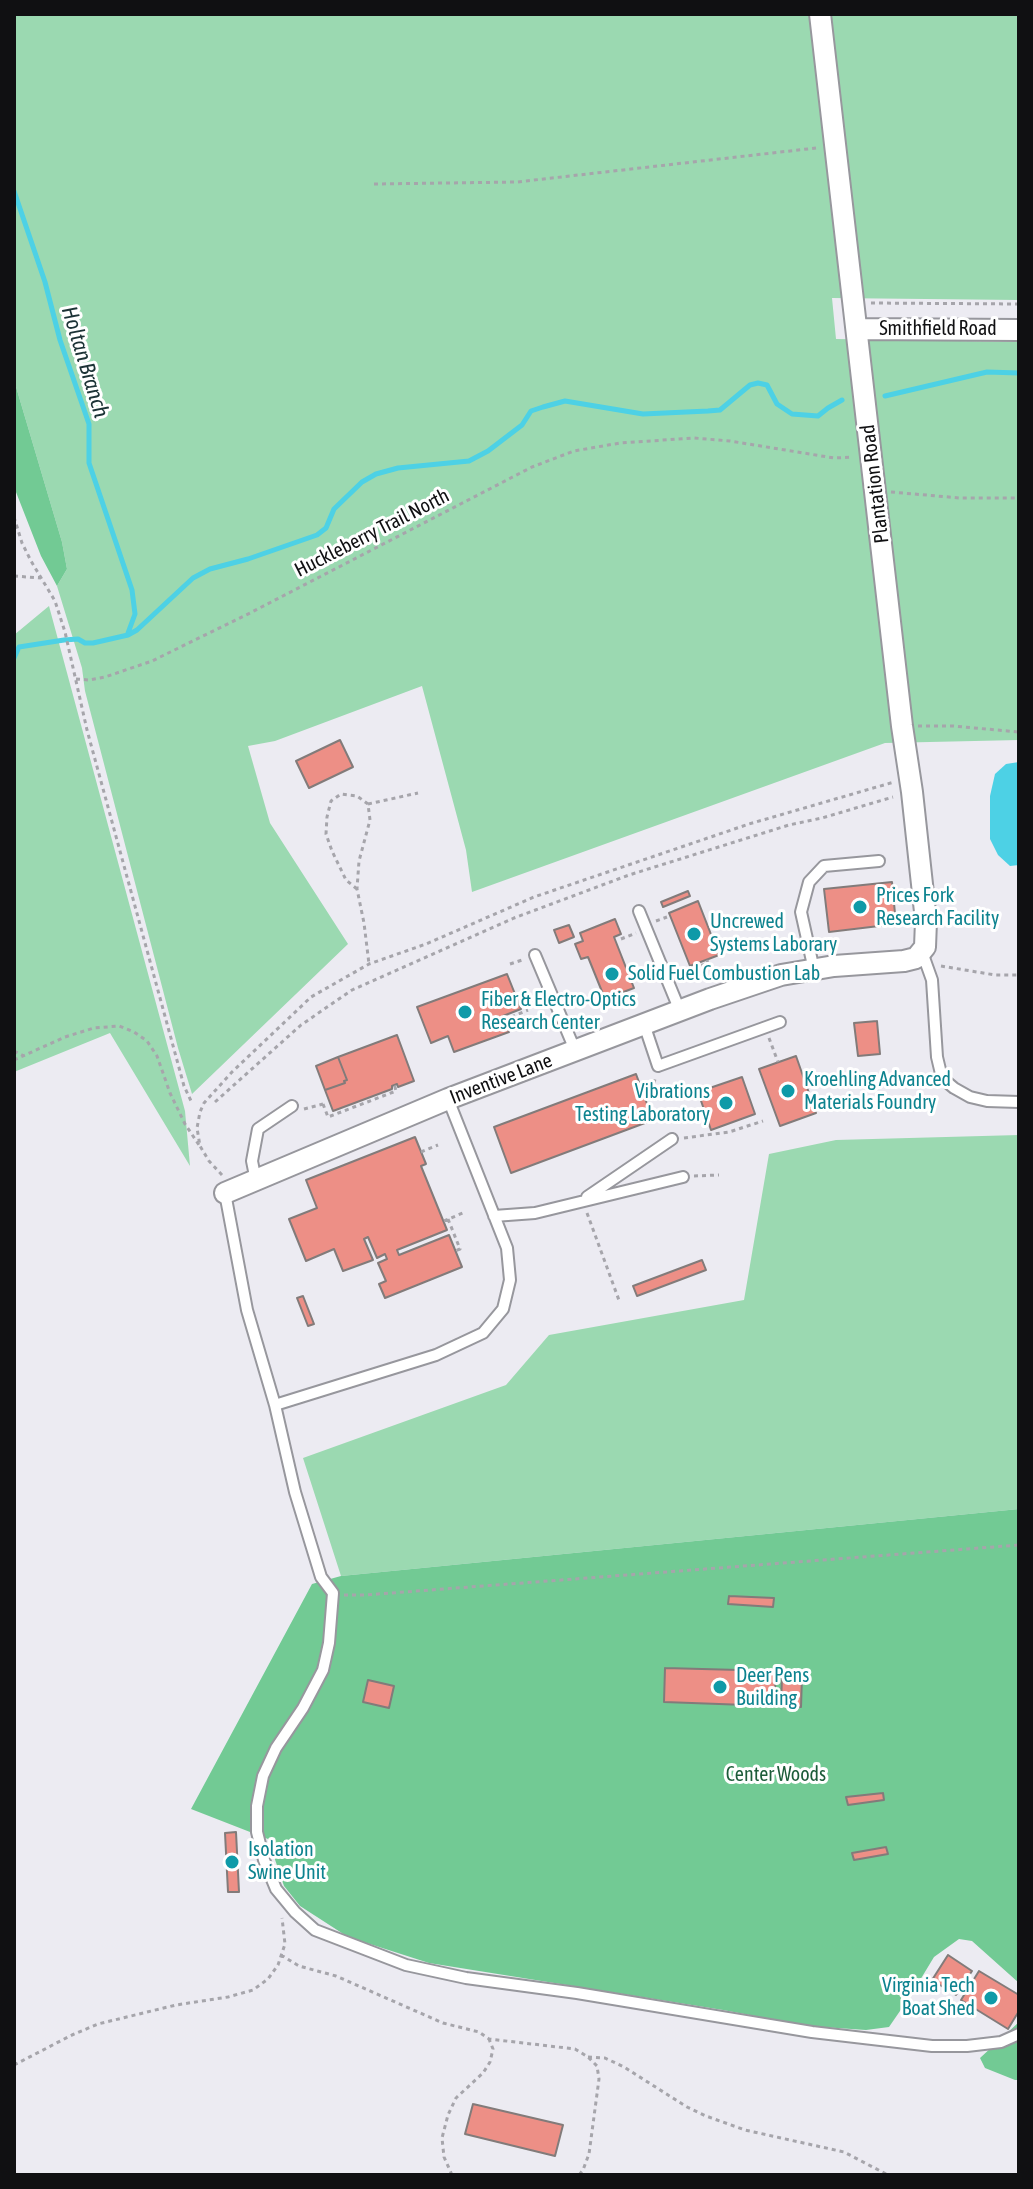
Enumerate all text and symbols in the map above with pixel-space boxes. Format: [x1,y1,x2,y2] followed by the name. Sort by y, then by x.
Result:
[56,303,114,421] water label: Holtan Branch
[879,317,997,341] street label: Smithfield Road
[856,423,894,545] street label: Plantation Road
[291,484,453,582] street label: Huckleberry Trail North
[876,884,999,931] place label: Prices Fork Research Facility
[851,898,869,916] marker: Prices Fork Research Facility
[710,910,837,957] place label: Uncrewed Systems Laborary
[685,925,703,943] marker: Uncrewed Systems Laborary
[628,962,820,986] place label: Solid Fuel Combustion Lab
[603,965,621,983] marker: Solid Fuel Combustion Lab
[481,988,636,1035] place label: Fiber & Electro-Optics Research Center
[456,1003,474,1021] marker: Fiber & Electro-Optics Research Center
[446,1049,556,1109] street label: Inventive Lane
[804,1068,951,1115] place label: Kroehling Advanced Materials Foundry
[575,1080,710,1127] place label: Vibrations Testing Laboratory
[779,1082,797,1100] marker: Kroehling Advanced Materials Foundry
[717,1094,735,1112] marker: Vibrations Testing Laboratory
[736,1664,809,1711] place label: Deer Pens Building
[711,1678,729,1696] marker: Deer Pens Building
[726,1763,826,1787] park label: Center Woods
[248,1838,326,1885] place label: Isolation Swine Unit
[223,1853,241,1871] marker: Isolation Swine Unit
[882,1974,975,2021] place label: Virginia Tech Boat Shed
[982,1989,1000,2007] marker: Virginia Tech Boat Shed

